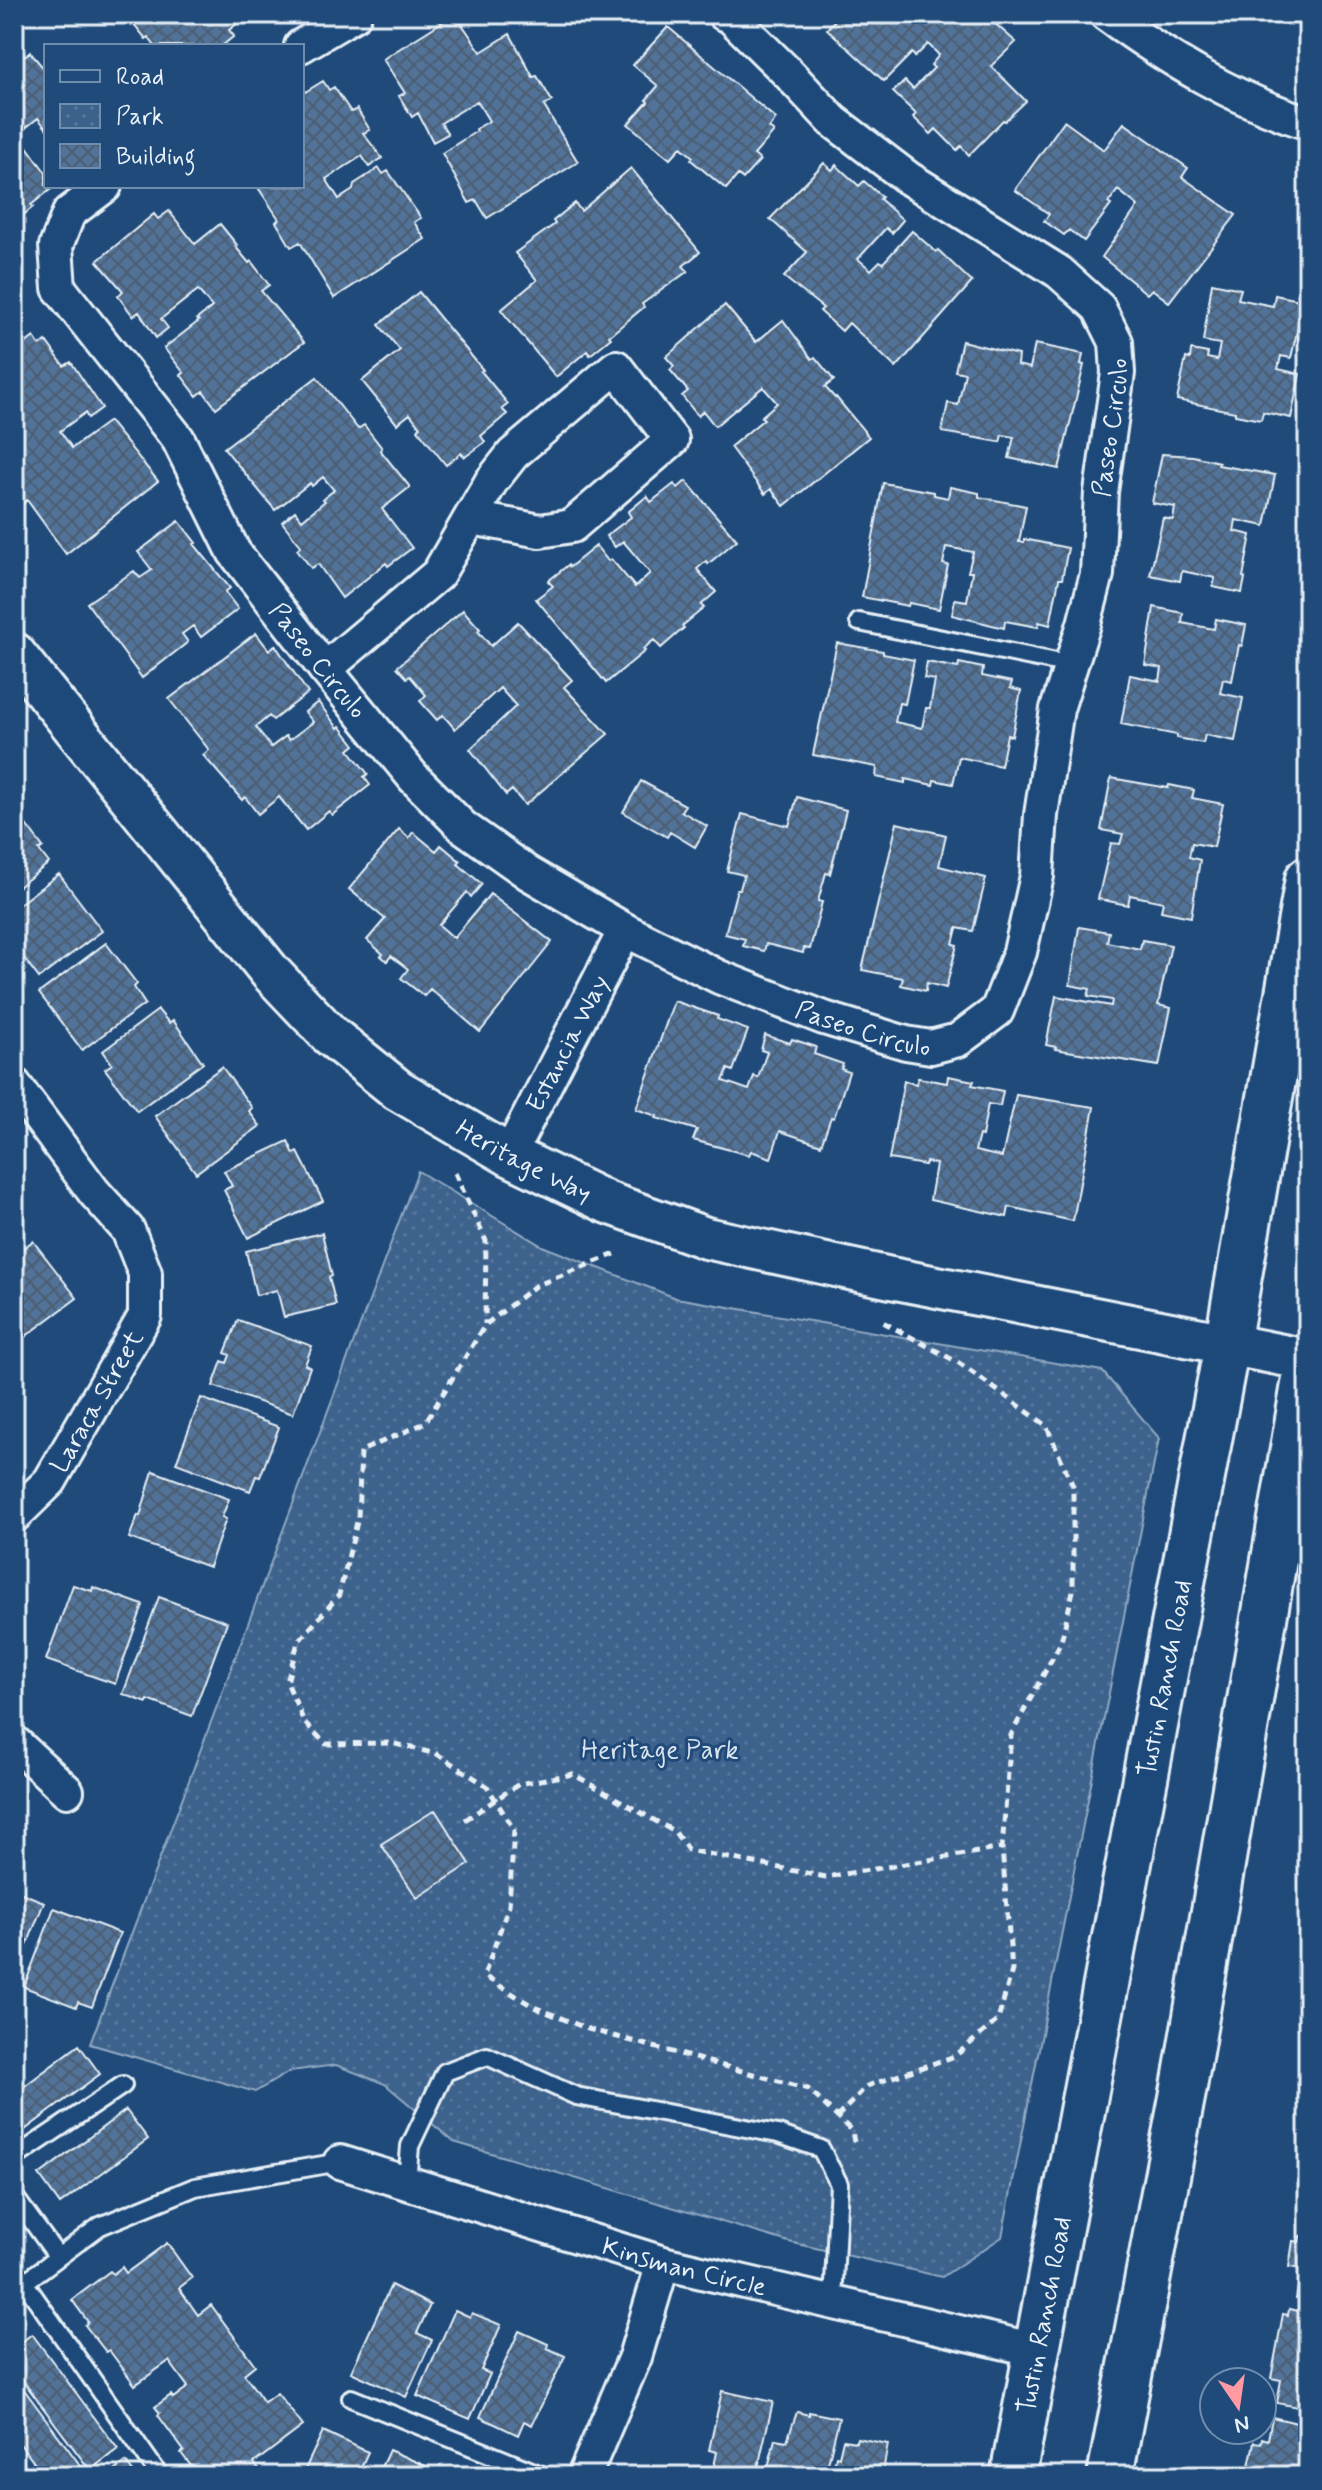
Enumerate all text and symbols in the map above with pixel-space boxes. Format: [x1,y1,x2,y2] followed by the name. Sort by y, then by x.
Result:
[44,44,304,188] legend
[116,62,164,93] text: Road
[116,102,164,133] text: Park
[116,142,196,176] text: Building
[1085,357,1137,500] street label: Paseo Circulo
[260,596,374,726] street label: Paseo Circulo
[519,969,618,1118] street label: Estancia Way
[790,994,933,1066] street label: Paseo Circulo
[449,1112,597,1211] street label: Heritage Way
[43,1324,152,1480] street label: Laraca Street
[1131,1577,1201,1780] street label: Tustin Ranch Road
[581,1734,739,1768] park label: Heritage Park
[1010,2214,1081,2416] street label: Tustin Ranch Road
[598,2230,770,2306] street label: Kinsman Circle
[1198,2366,1278,2446] north arrow
[1232,2408,1252,2439] text: N

